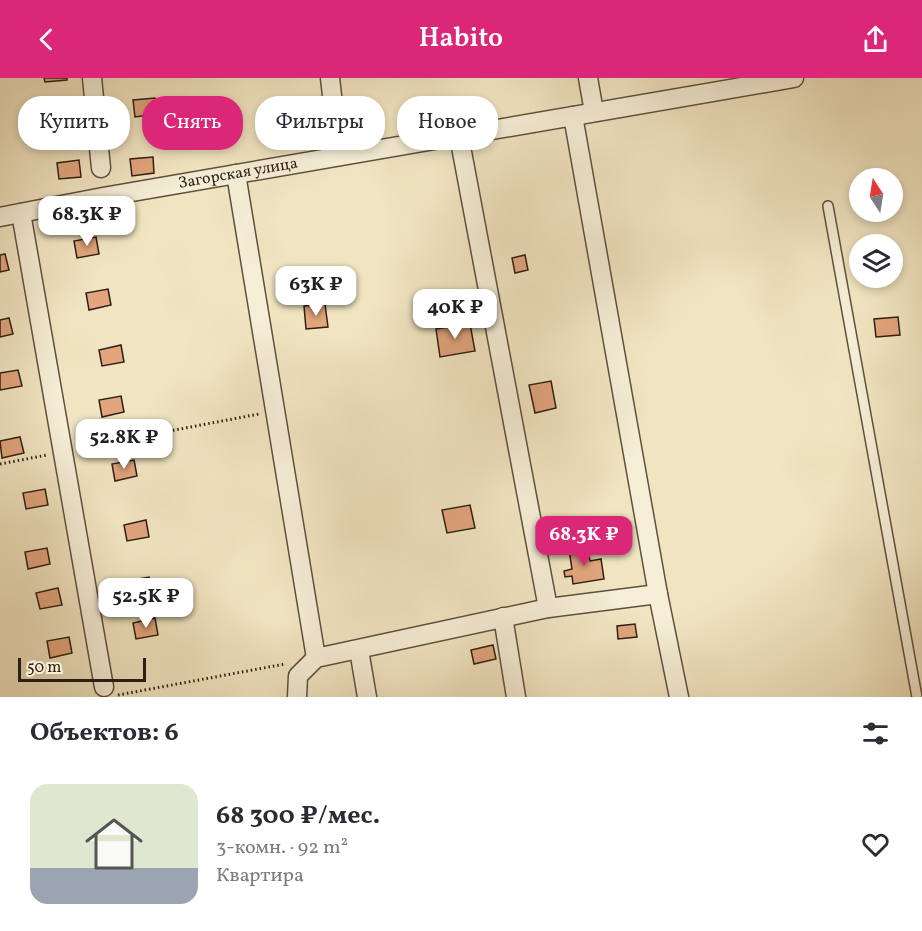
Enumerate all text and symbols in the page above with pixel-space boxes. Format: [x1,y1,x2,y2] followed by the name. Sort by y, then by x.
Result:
[419,20,503,58] text: Habito
[30,23,63,56] icon: back
[859,23,892,56] icon: share
[18,96,130,150] chip: Купить
[142,96,243,150] chip: Снять
[255,96,385,150] chip: Фильтры
[397,96,498,150] chip: Новое
[177,153,300,195] street label: Загорская улица
[849,168,903,222] north arrow
[849,168,903,288] map controls
[32,196,142,247] pin: 68.3K ₽
[52,201,122,229] text: 68.3K ₽
[849,234,903,288] button: layers
[274,266,358,317] pin: 63K ₽
[289,271,343,299] text: 63K ₽
[413,289,497,340] pin: 40K ₽
[427,294,483,322] text: 40K ₽
[69,419,179,470] pin: 52.8K ₽
[90,424,158,452] text: 52.8K ₽
[529,516,639,567] pin: 68.3K ₽
[549,521,619,549] text: 68.3K ₽
[91,578,201,629] pin: 52.5K ₽
[112,583,180,611] text: 52.5K ₽
[18,655,146,682] scale bar
[27,657,61,679] text: 50 m
[30,715,179,751] text: Объектов: 6
[859,717,892,750] icon: filters
[216,798,380,834] text: 68 300 ₽/мес.
[78,808,150,880] icon: home
[859,828,892,861] icon: heart
[216,834,348,862] text: 3-комн. · 92 m²
[216,862,304,890] text: Квартира

